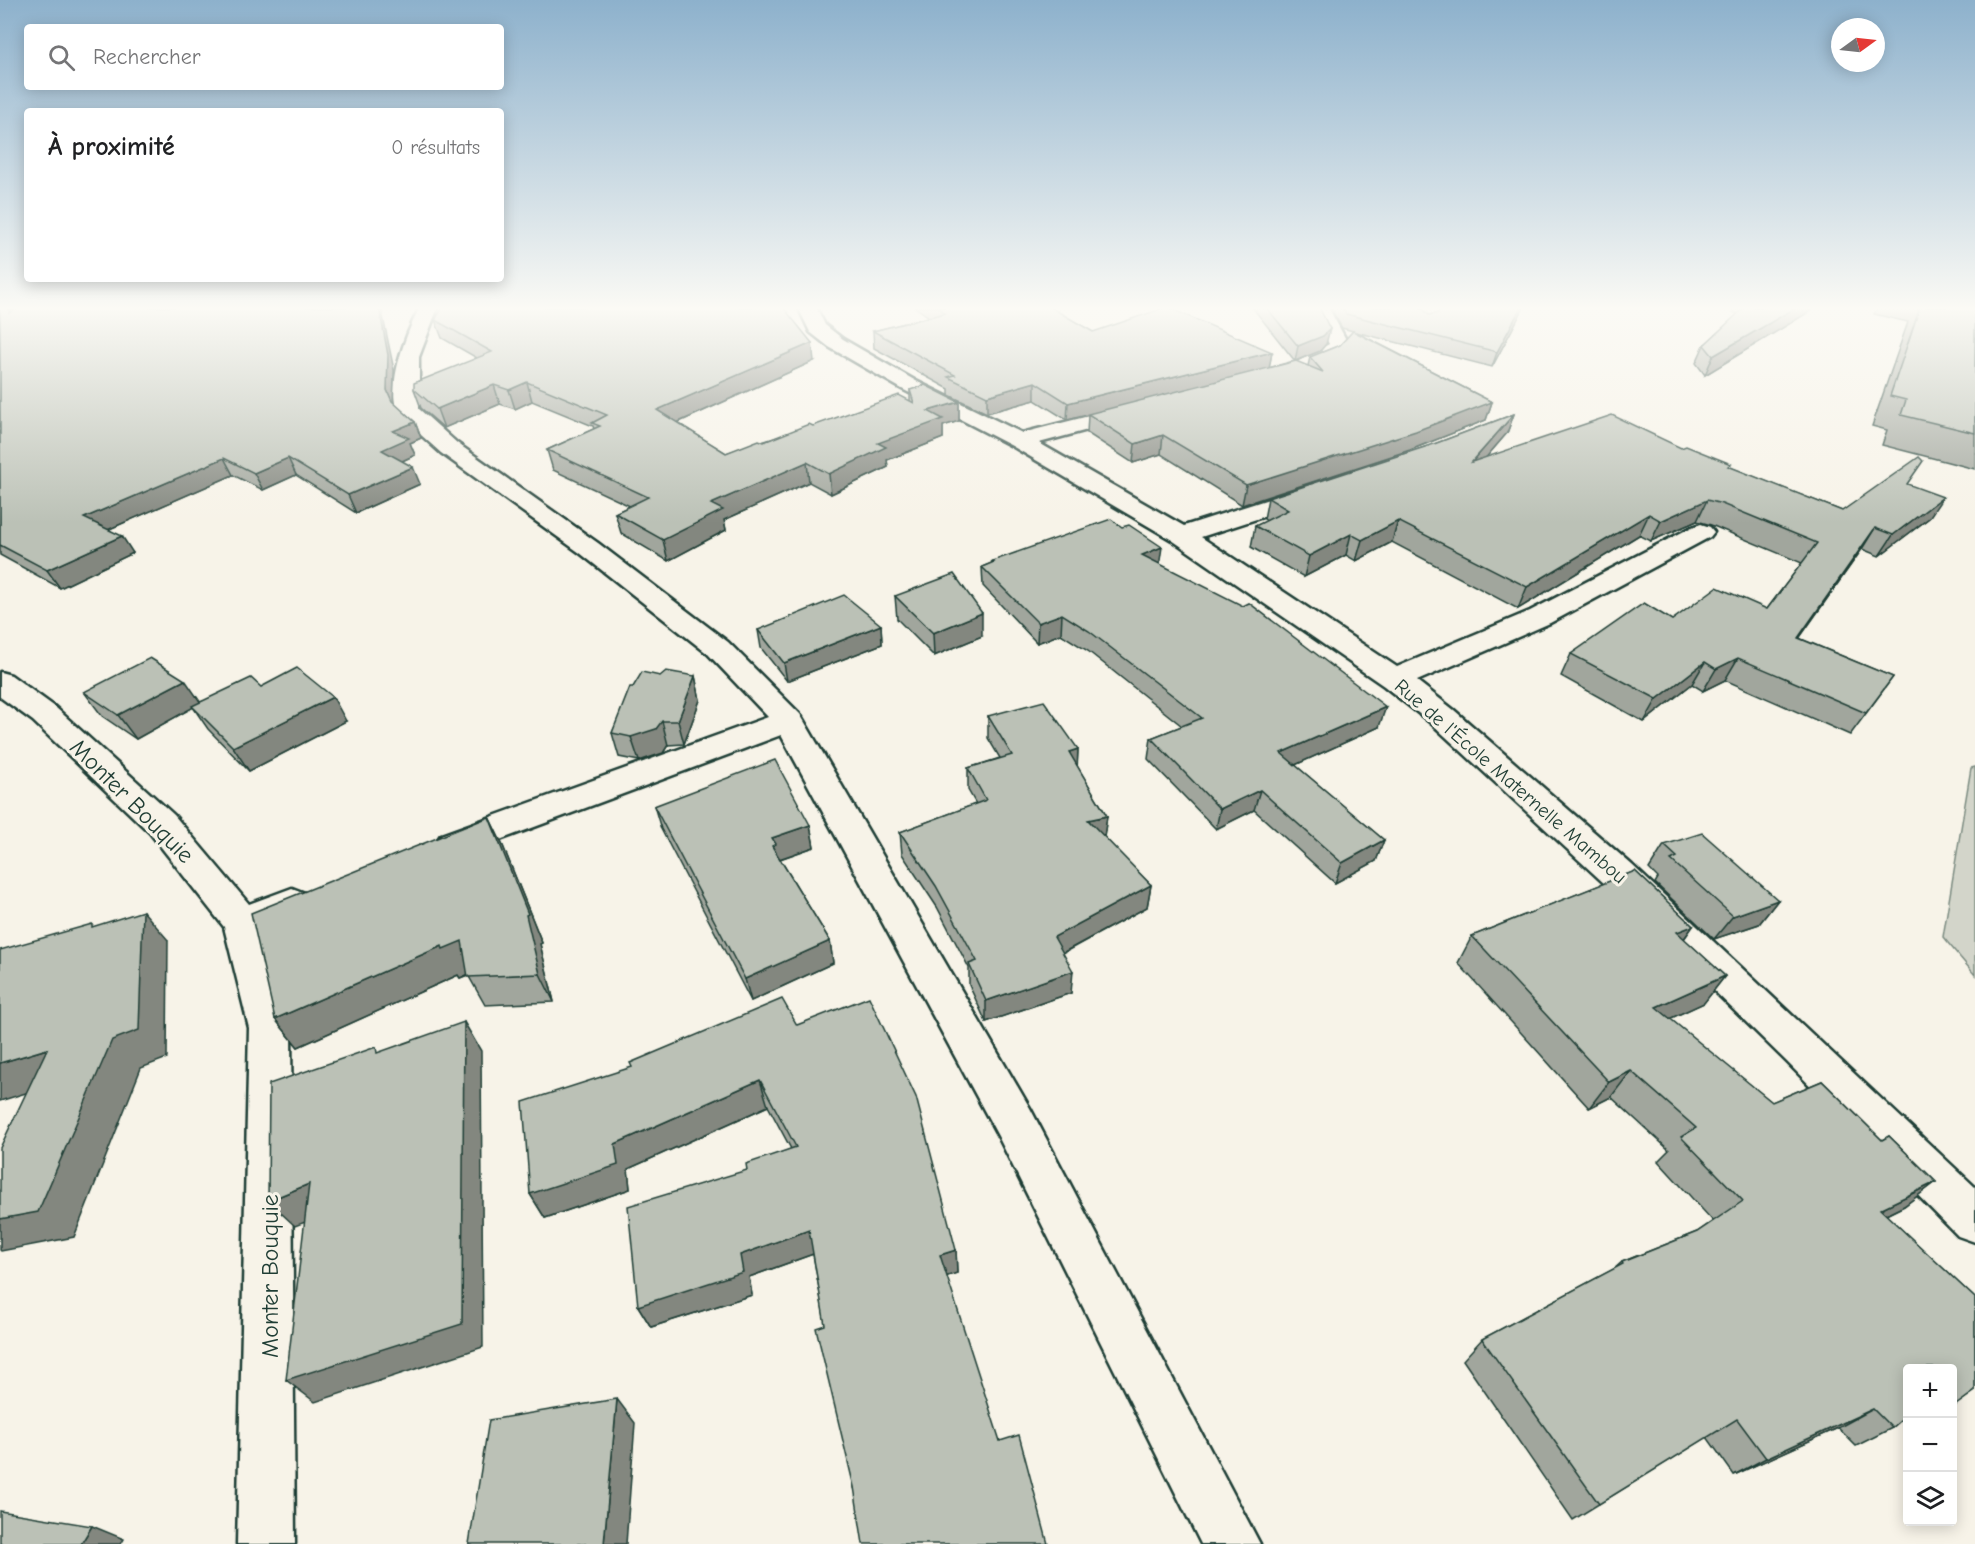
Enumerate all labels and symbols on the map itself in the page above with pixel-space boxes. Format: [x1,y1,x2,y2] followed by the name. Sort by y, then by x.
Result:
[1831,18,1885,72] north arrow
[1390,674,1631,888] street label: Rue de l'École Maternelle Mambou
[64,733,200,869] street label: Monter Bouquie
[256,1194,284,1358] street label: Monter Bouquie

